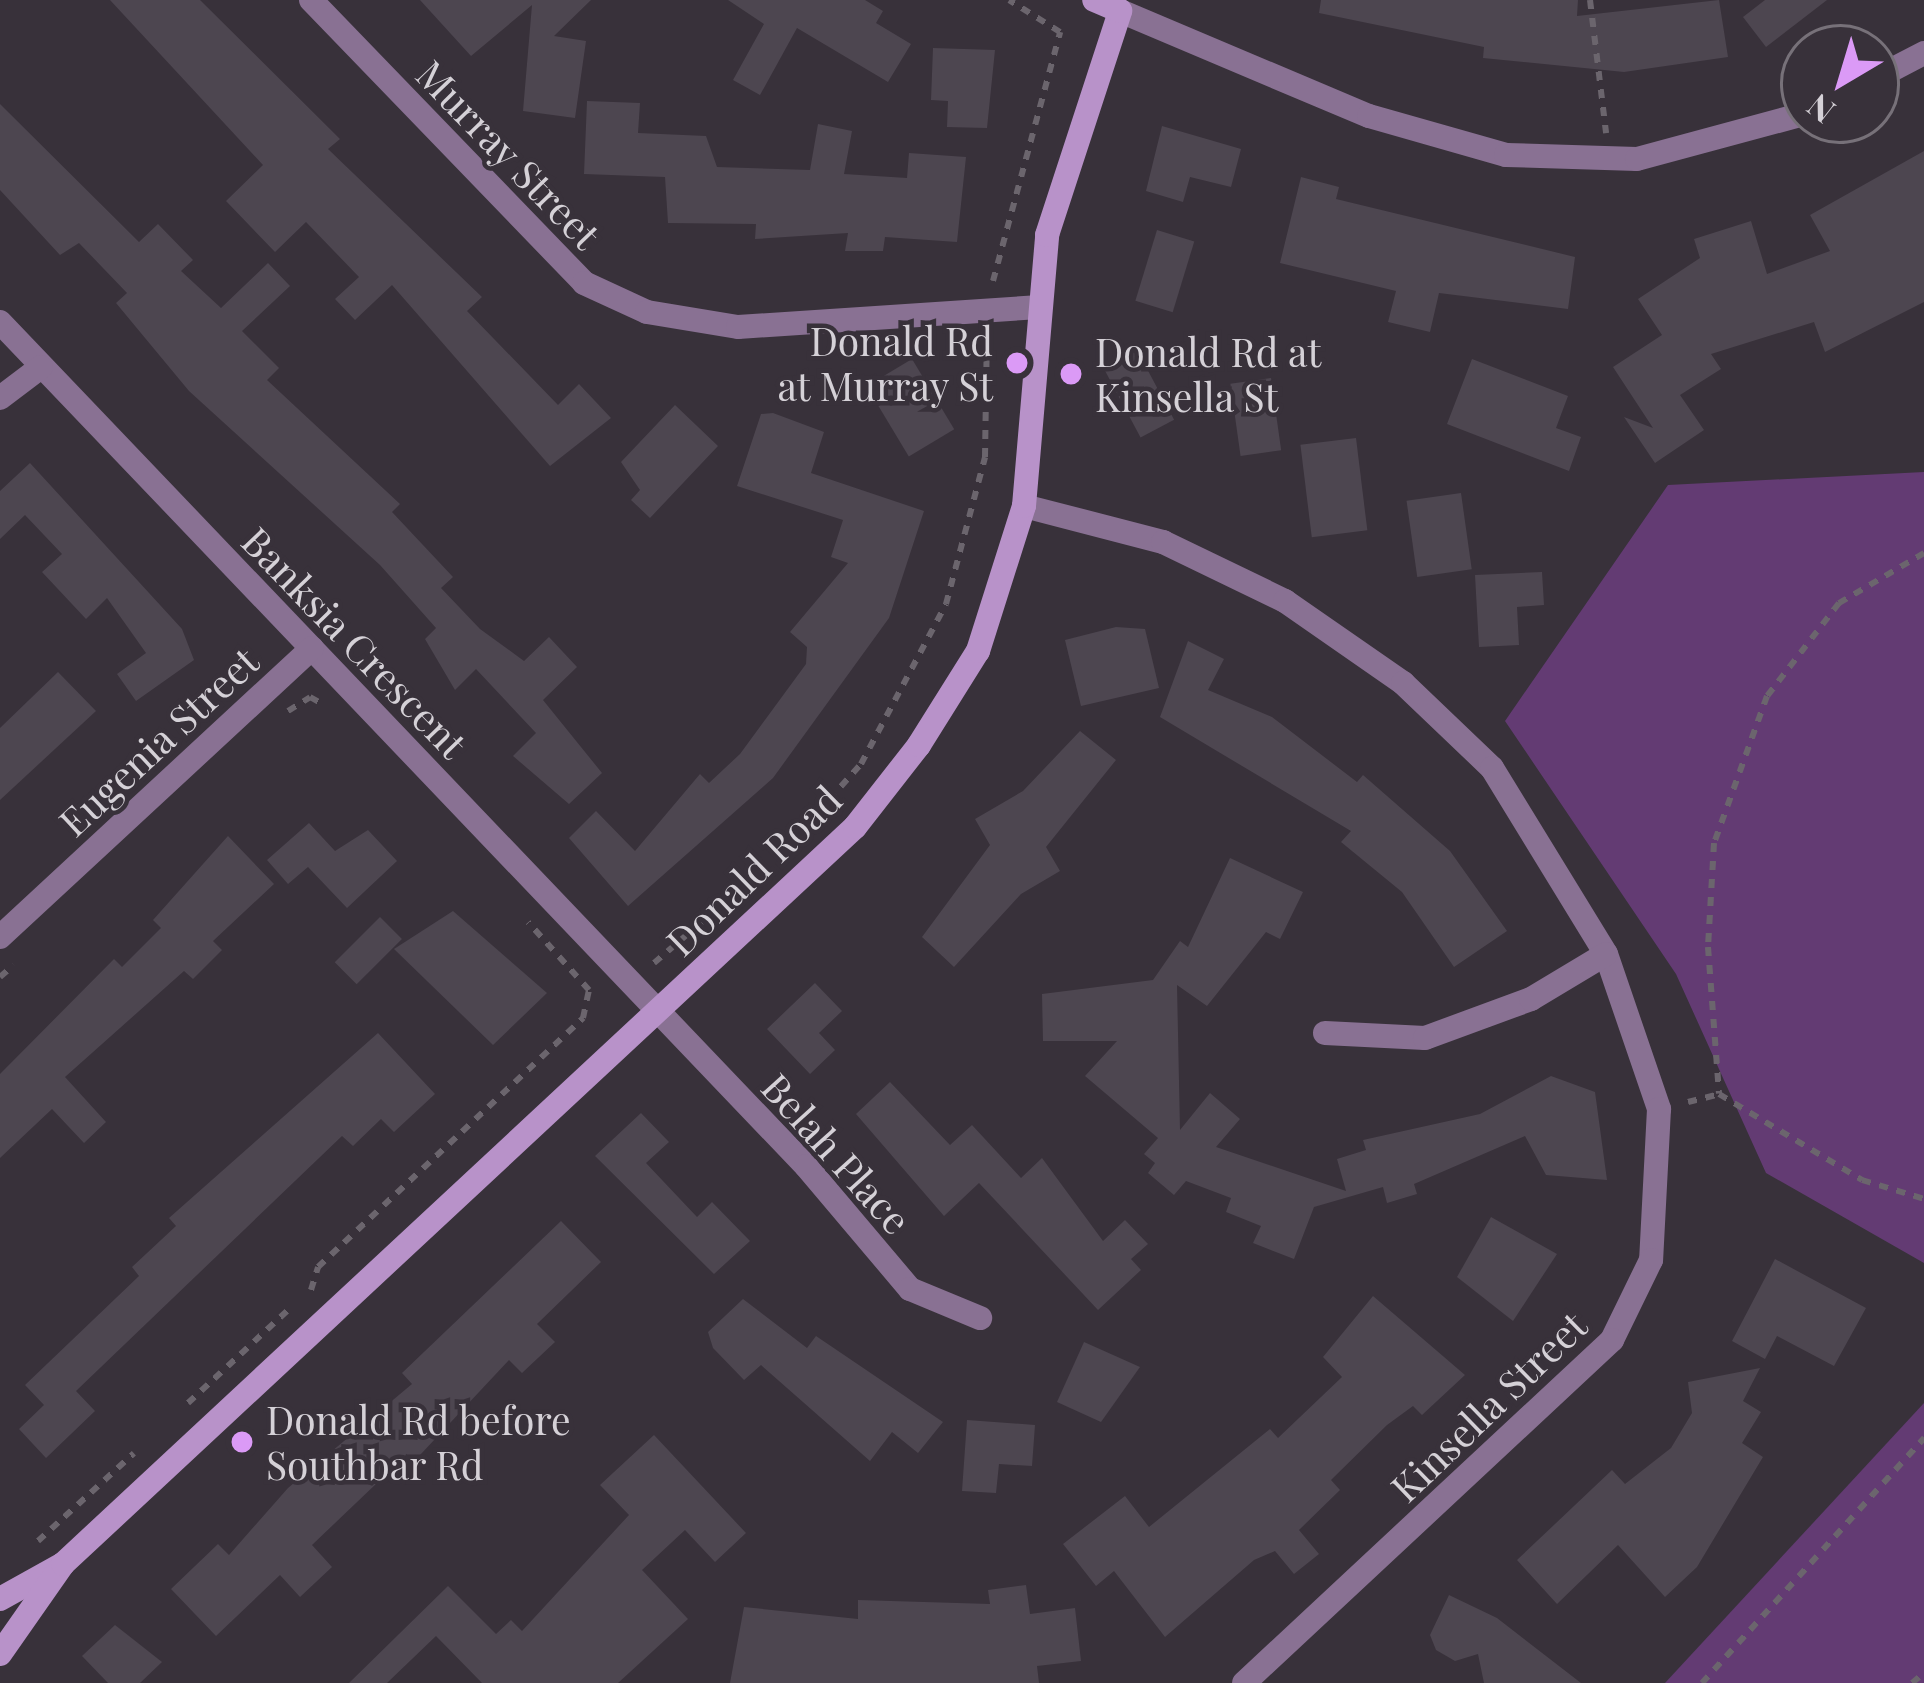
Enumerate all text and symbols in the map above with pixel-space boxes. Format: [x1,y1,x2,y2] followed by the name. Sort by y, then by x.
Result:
[1780,24,1900,144] north arrow
[407,50,611,258] street label: Murray Street
[1797,85,1843,135] text: N
[776,318,993,409] place label: Donald Rd at Murray St
[1095,329,1321,420] place label: Donald Rd at Kinsella St
[1004,350,1030,376] marker: Donald Rd at Murray St
[1058,361,1084,387] marker: Donald Rd at Kinsella St
[233,517,477,767] street label: Banksia Crescent
[49,637,267,845] street label: Eugenia Street
[656,775,850,965] street label: Donald Road
[753,1063,921,1243] street label: Belah Place
[1381,1301,1595,1511] street label: Kinsella Street
[266,1397,571,1488] place label: Donald Rd before Southbar Rd
[229,1429,255,1455] marker: Donald Rd before Southbar Rd

